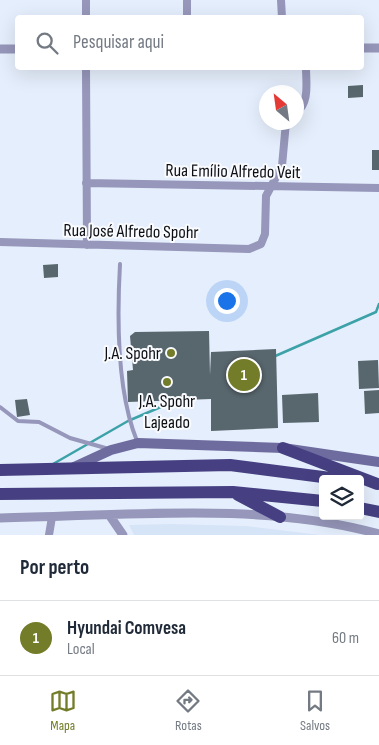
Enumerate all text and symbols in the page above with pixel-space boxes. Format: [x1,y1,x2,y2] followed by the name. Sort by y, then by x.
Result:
[15,15,364,70] search box
[33,29,61,57] icon: search
[73,31,164,54] text: Pesquisar aqui
[259,85,304,130] north arrow
[165,160,301,183] street label: Rua Emílio Alfredo Veit
[63,220,199,243] street label: Rua José Alfredo Spohr
[214,288,240,314] your location
[103,343,161,364] place label: J.A. Spohr
[165,347,177,359] marker: J.A. Spohr
[228,356,260,394] pin: 1
[161,376,173,388] marker: J.A. Spohr Lajeado
[138,391,195,433] place label: J.A. Spohr Lajeado
[319,475,364,520] map controls
[319,475,364,520] button: layers
[20,555,89,580] text: Por perto
[67,617,186,640] text: Hyundai Comvesa
[33,629,39,648] text: 1
[332,629,359,648] text: 60 m
[67,640,95,659] text: Local
[49,687,77,734] tab: Mapa
[174,687,202,734] tab: Rotas
[300,687,330,734] tab: Salvos

